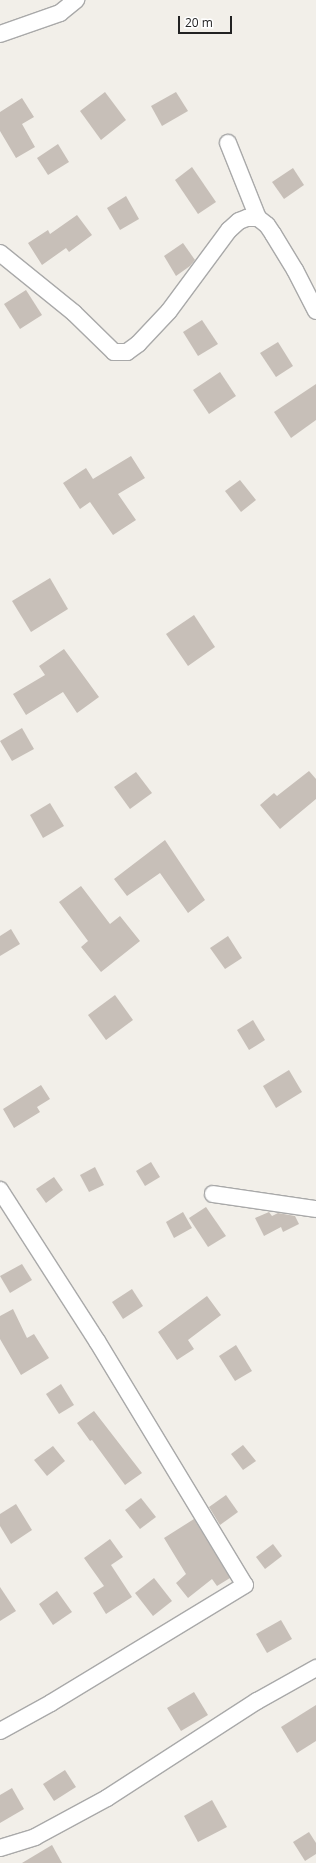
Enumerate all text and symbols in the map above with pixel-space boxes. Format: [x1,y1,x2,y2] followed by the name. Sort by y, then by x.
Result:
[180,8,234,34] scale bar
[185,14,213,31] text: 20 m

